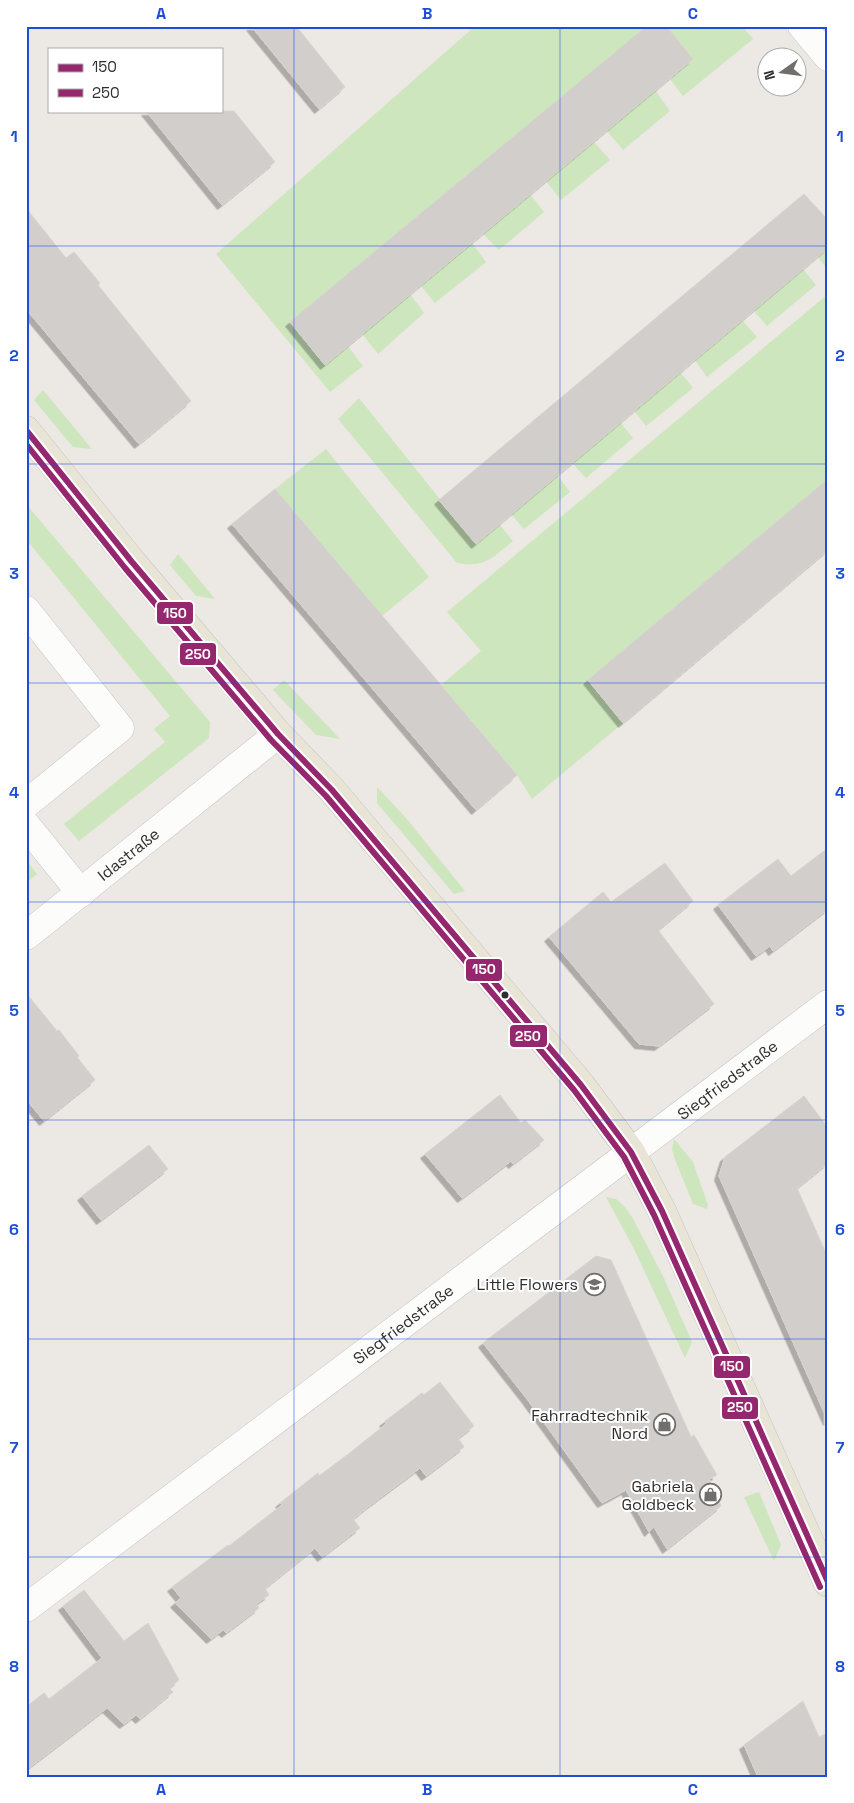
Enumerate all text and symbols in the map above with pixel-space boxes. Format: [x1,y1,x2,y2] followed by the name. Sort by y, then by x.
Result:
[156,3,166,24] text: A
[422,3,432,24] text: B
[688,3,698,24] text: C
[48,48,222,112] legend
[756,48,806,98] north arrow
[92,57,117,76] text: 150
[760,68,779,82] text: N
[92,83,120,102] text: 250
[10,126,18,147] text: 1
[836,126,844,147] text: 1
[9,345,19,366] text: 2
[835,345,845,366] text: 2
[9,563,19,584] text: 3
[835,563,845,584] text: 3
[156,601,194,625] line badge: 150
[163,604,187,622] text: 150
[179,642,217,666] line badge: 250
[185,645,211,663] text: 250
[9,782,19,803] text: 4
[835,782,845,803] text: 4
[93,823,163,885] street label: Idastraße
[465,958,503,982] line badge: 150
[472,960,496,978] text: 150
[500,990,510,1000] unlabelled marker
[9,1000,19,1021] text: 5
[835,1000,845,1021] text: 5
[509,1024,548,1048] line badge: 250
[515,1027,541,1045] text: 250
[673,1035,782,1124] street label: Siegfriedstraße
[9,1219,19,1240] text: 6
[835,1219,845,1240] text: 6
[582,1272,606,1296] school or university icon: Little Flowers
[477,1274,578,1295] place label: Little Flowers
[349,1279,457,1369] street label: Siegfriedstraße
[713,1355,751,1379] line badge: 150
[720,1357,744,1375] text: 150
[721,1396,759,1420] line badge: 250
[727,1398,753,1416] text: 250
[531,1405,648,1444] place label: Fahrradtechnik Nord
[652,1412,676,1436] shop icon: Fahrradtechnik Nord
[10,1437,19,1458] text: 7
[836,1437,845,1458] text: 7
[621,1476,694,1515] place label: Gabriela Goldbeck
[698,1483,722,1507] shop icon: Gabriela Goldbeck
[9,1656,19,1677] text: 8
[835,1656,845,1677] text: 8
[156,1779,166,1800] text: A
[422,1779,432,1800] text: B
[688,1779,698,1800] text: C

